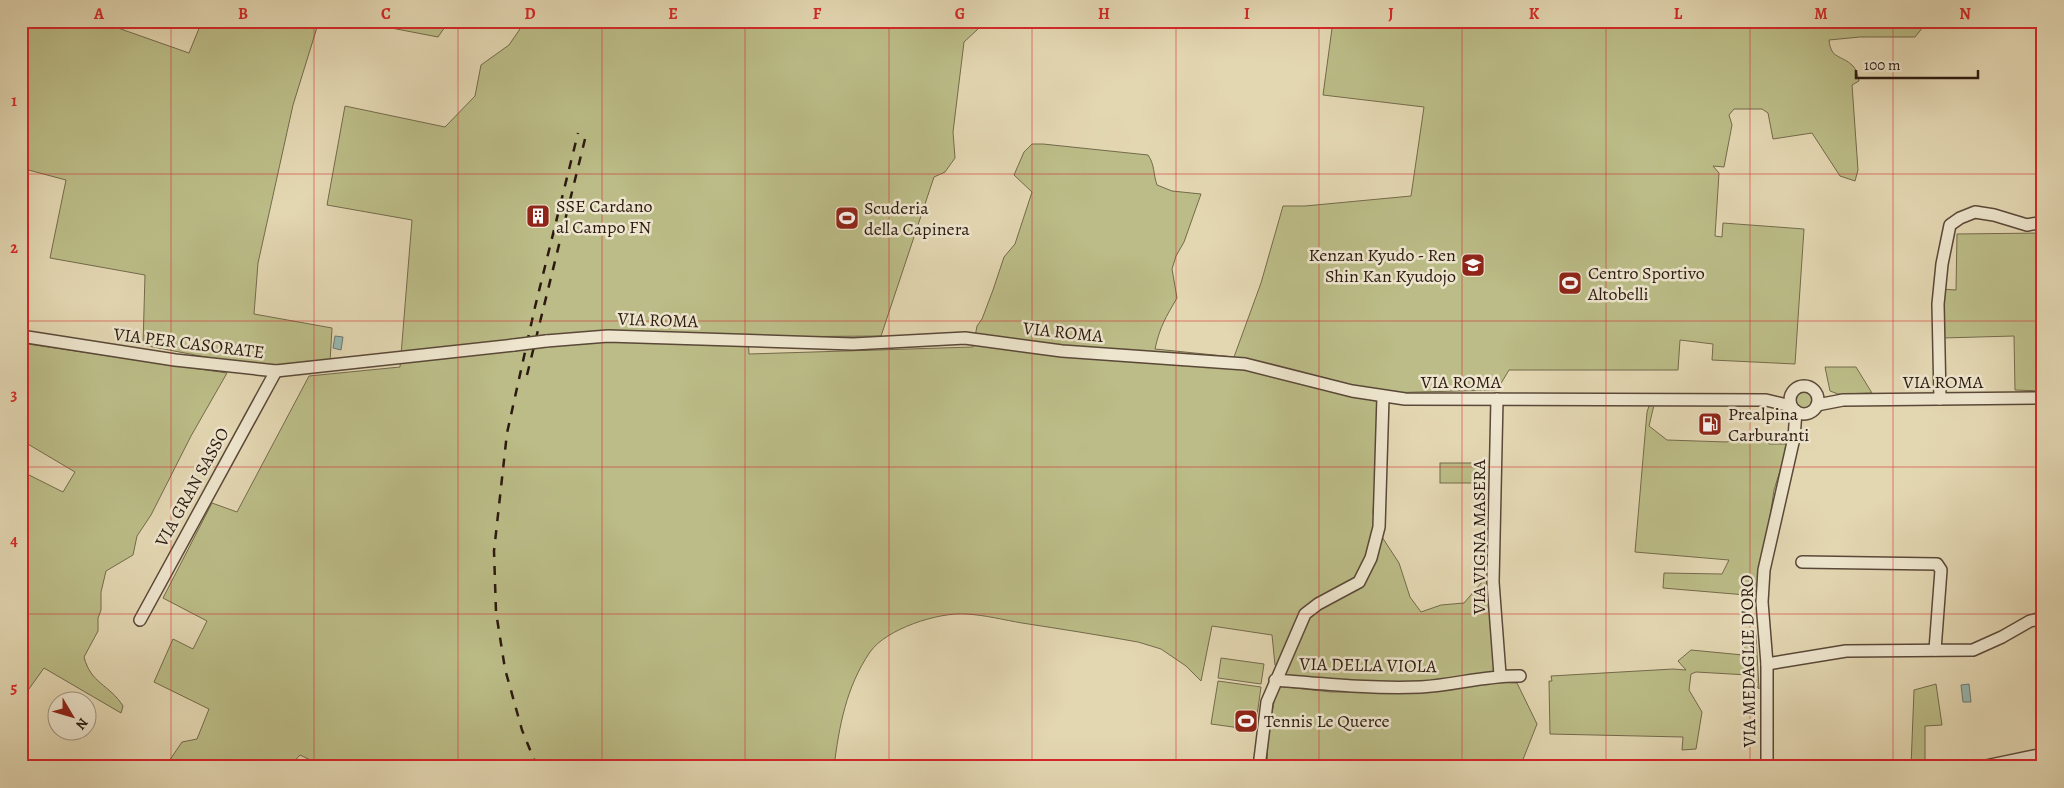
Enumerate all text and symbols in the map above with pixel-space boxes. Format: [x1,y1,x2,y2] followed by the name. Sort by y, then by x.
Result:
[93,3,105,25] text: A
[238,3,248,25] text: B
[381,3,391,25] text: C
[524,3,536,25] text: D
[668,3,678,25] text: E
[813,3,822,25] text: F
[955,3,965,25] text: G
[1098,3,1110,25] text: H
[1244,3,1250,25] text: I
[1388,3,1394,25] text: J
[1529,3,1540,25] text: K
[1674,3,1683,25] text: L
[1814,3,1828,25] text: M
[1959,3,1971,25] text: N
[1856,48,1979,80] scale bar
[1864,55,1901,75] text: 100 m
[11,90,17,112] text: 1
[556,194,653,239] place label: SSE Cardano al Campo FN
[864,196,970,241] place label: Scuderia della Capinera
[525,203,551,229] building icon: SSE Cardano al Campo FN
[834,205,860,231] sports icon: Scuderia della Capinera
[10,237,18,259] text: 2
[1308,243,1456,288] place label: Kenzan Kyudo - Ren Shin Kan Kyudojo
[1460,252,1486,278] school or university icon: Kenzan Kyudo - Ren Shin Kan Kyudojo
[1587,261,1705,306] place label: Centro Sportivo Altobelli
[1557,270,1583,296] sports icon: Centro Sportivo Altobelli
[616,307,699,333] street label: VIA ROMA
[1021,316,1105,348] street label: VIA ROMA
[111,322,266,364] street label: VIA PER CASORATE
[1420,370,1502,394] street label: VIA ROMA
[1902,370,1984,394] street label: VIA ROMA
[11,384,18,406] text: 3
[1728,402,1809,447] place label: Prealpina Carburanti
[1697,411,1723,437] fuel station icon: Prealpina Carburanti
[149,423,235,552] street label: VIA GRAN SASSO
[1467,459,1491,616] street label: VIA VIGNA MASERA
[10,530,18,552] text: 4
[1734,575,1762,748] street label: VIA MEDAGLIE D'ORO
[1298,652,1437,678] street label: VIA DELLA VIOLA
[11,677,18,699] text: 5
[48,690,98,740] north arrow
[1233,708,1259,734] sports icon: Tennis Le Querce
[1264,709,1390,733] place label: Tennis Le Querce
[71,714,92,734] text: N

